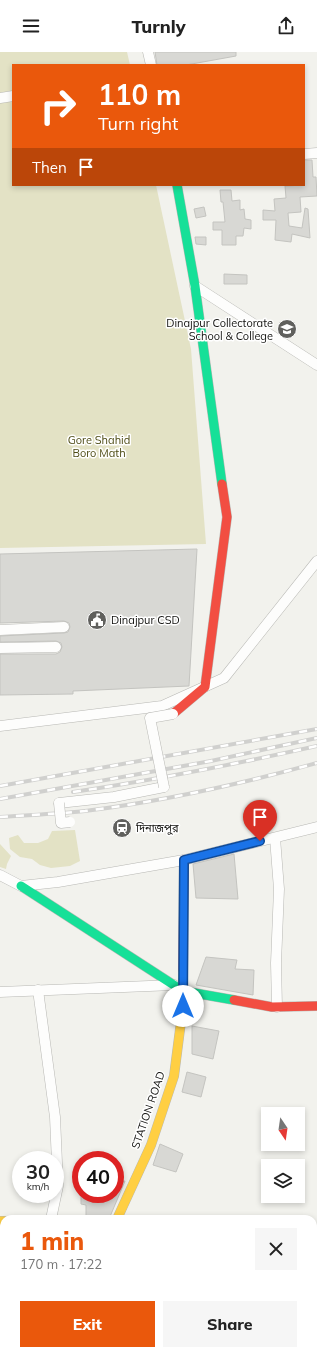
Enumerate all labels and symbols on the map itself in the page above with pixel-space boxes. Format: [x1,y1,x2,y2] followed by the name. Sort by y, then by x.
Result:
[166,316,273,343] place label: Dinajpur Collectorate School & College
[276,318,298,340] school or university icon: Dinajpur Collectorate School & College
[68,433,130,460] park label: Gore Shahid Boro Math
[86,609,108,631] public building icon: Dinajpur CSD
[111,613,180,627] place label: Dinajpur CSD
[243,800,277,841] pin
[111,817,133,839] station icon: দিনাজপুর
[135,821,179,835] place label: দিনাজপুর
[162,985,204,1027] position arrow
[128,1069,168,1151] street label: STATION ROAD
[261,1107,305,1151] north arrow
[72,1151,124,1203] speed limit sign: 40

